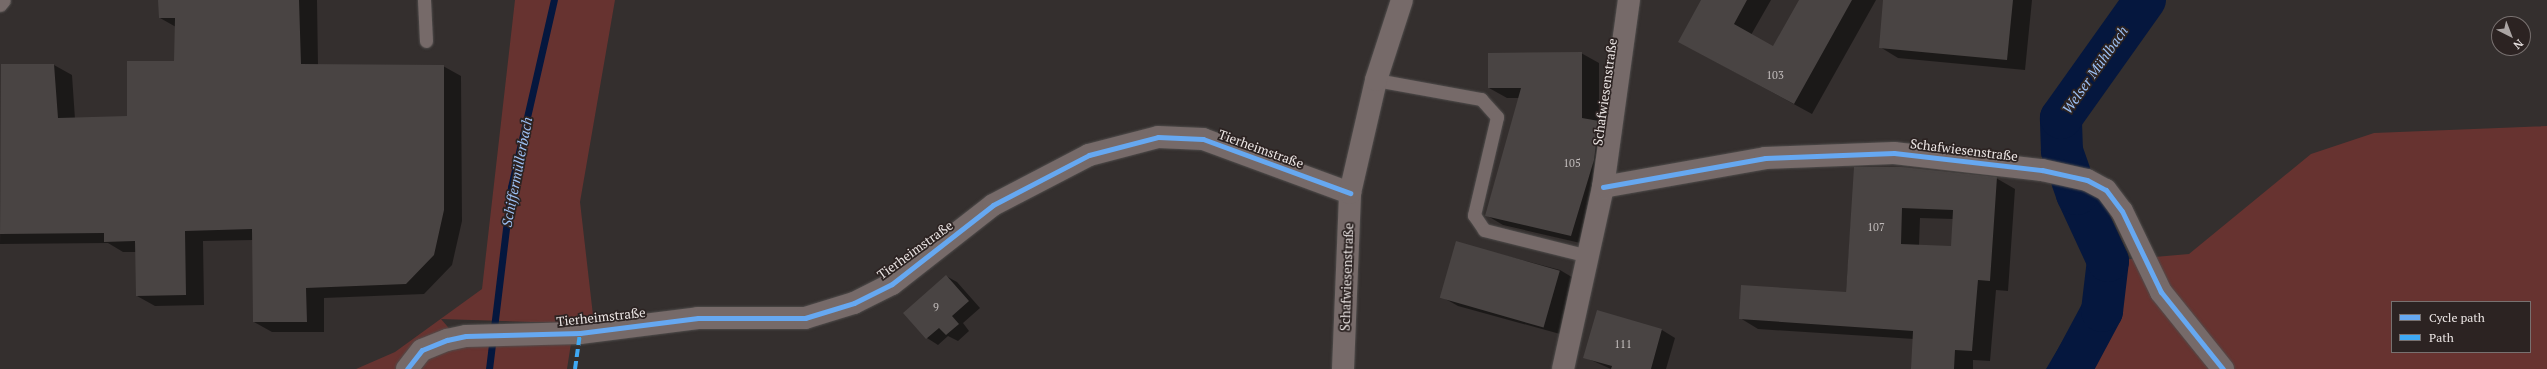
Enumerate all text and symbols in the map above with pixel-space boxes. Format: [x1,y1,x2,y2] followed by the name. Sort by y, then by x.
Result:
[2491,16,2531,56] north arrow
[2059,23,2131,117] water label: Welser Mühlbach
[2511,36,2526,52] text: N
[1590,37,1620,147] street label: Schafwiesenstraße
[1766,68,1784,82] house number: 103
[498,116,536,228] water label: Schiffermüllerbach
[1216,126,1306,172] street label: Tierheimstraße
[1909,136,2019,164] street label: Schafwiesenstraße
[1563,156,1581,170] house number: 105
[874,217,956,283] street label: Tierheimstraße
[1867,220,1885,234] house number: 107
[1337,223,1357,331] street label: Schafwiesenstraße
[933,300,939,314] house number: 9
[2391,301,2531,353] legend
[556,305,646,329] street label: Tierheimstraße
[2429,310,2485,325] text: Cycle path
[2429,330,2454,345] text: Path
[1614,337,1632,351] house number: 111

